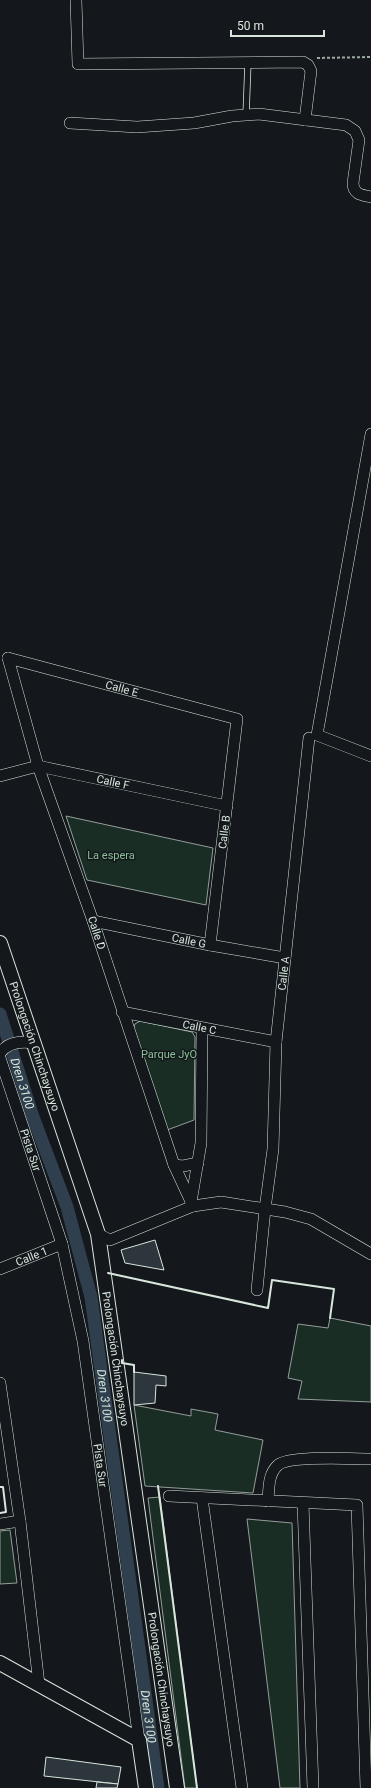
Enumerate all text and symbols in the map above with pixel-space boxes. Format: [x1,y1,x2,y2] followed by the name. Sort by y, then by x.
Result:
[231,12,324,38] scale bar
[237,19,264,33] text: 50 m
[104,678,140,699] street label: Calle E
[95,773,131,792] street label: Calle F
[216,814,233,850] street label: Calle B
[87,849,135,862] park label: La espera
[85,915,108,951] street label: Calle D
[171,931,207,951] street label: Calle G
[276,955,292,991] street label: Calle A
[6,980,62,1113] street label: Prolongación Chinchaysuyo
[181,1018,218,1037] street label: Calle C
[141,1048,197,1061] park label: Parque JyO
[7,1056,37,1111] water label: Dren 3100
[17,1127,43,1173] street label: Pista Sur
[14,1244,50,1269] street label: Calle 1
[99,1291,131,1427] street label: Prolongación Chinchaysuyo
[94,1368,115,1423] water label: Dren 3100
[90,1443,110,1488] street label: Pista Sur
[145,1611,177,1748] street label: Prolongación Chinchaysuyo
[138,1689,159,1744] water label: Dren 3100

